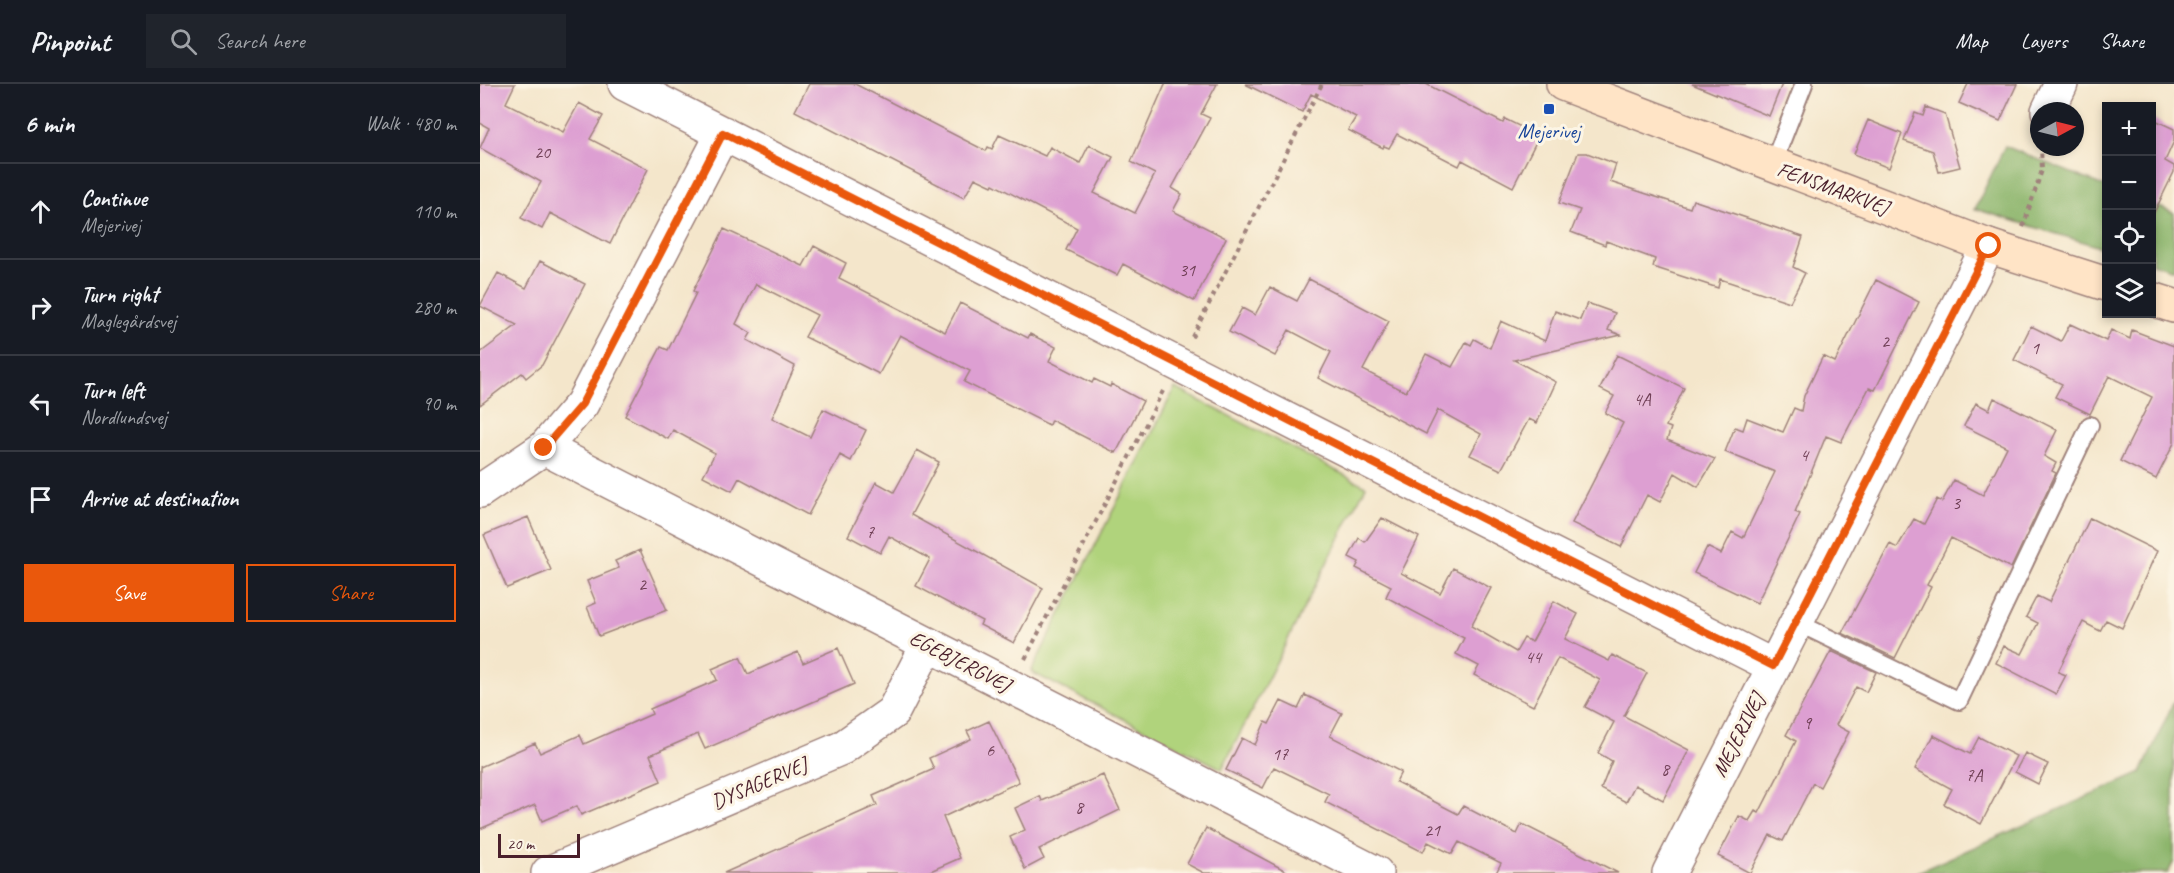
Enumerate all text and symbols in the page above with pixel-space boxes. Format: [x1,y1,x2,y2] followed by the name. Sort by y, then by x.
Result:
[146,14,566,68] search box
[30,24,110,59] text: Pinpoint
[167,25,200,58] icon: search
[215,27,305,55] text: Search here
[1955,28,1988,54] text: Map
[2021,28,2067,54] text: Layers
[2100,28,2144,54] text: Share
[1542,102,1556,116] marker: Mejerivej
[2030,102,2084,156] north arrow
[2102,102,2156,318] map controls
[2102,102,2156,156] button: +
[24,107,74,140] text: 6 min
[366,111,456,136] text: Walk · 480 m
[1518,118,1583,144] place label: Mejerivej
[534,141,552,163] house number: 20
[1774,156,1896,221] street label: FENSMARKVEJ
[2102,156,2156,210] button: −
[81,185,147,213] text: Continue
[24,195,57,228] icon: ahead
[413,199,456,224] text: 110 m
[2102,210,2156,264] button: locate
[81,213,141,238] text: Mejerivej
[1975,232,2001,258] route start
[1179,259,1196,281] house number: 31
[2102,264,2156,318] button: layers
[81,281,158,309] text: Turn right
[24,291,57,324] icon: right
[413,295,456,320] text: 280 m
[81,309,176,334] text: Maglegårdsvej
[1881,330,1891,352] house number: 2
[2031,337,2040,359] house number: 1
[81,377,145,405] text: Turn left
[24,387,57,420] icon: left
[1633,388,1652,410] house number: 4A
[422,391,456,416] text: 90 m
[81,405,167,430] text: Nordlundsvej
[530,434,556,460] route end
[1800,444,1810,466] house number: 4
[24,483,57,516] icon: arrive
[81,485,238,513] text: Arrive at destination
[1952,492,1962,514] house number: 3
[866,521,875,543] house number: 7
[24,564,234,622] button: Save
[246,564,456,622] button: Share
[638,573,648,595] house number: 2
[905,625,1018,699] street label: EGEBJERGVEJ
[1525,646,1543,668] house number: 44
[1706,686,1772,781] street label: MEJERIVEJ
[1803,712,1813,734] house number: 9
[986,739,995,761] house number: 6
[1272,743,1289,765] house number: 17
[707,750,814,815] street label: DYSAGERVEJ
[1661,758,1671,780] house number: 8
[1965,764,1984,786] house number: 7A
[1075,796,1085,818] house number: 8
[1424,819,1441,841] house number: 21
[498,831,580,858] scale bar
[507,834,534,854] text: 20 m

